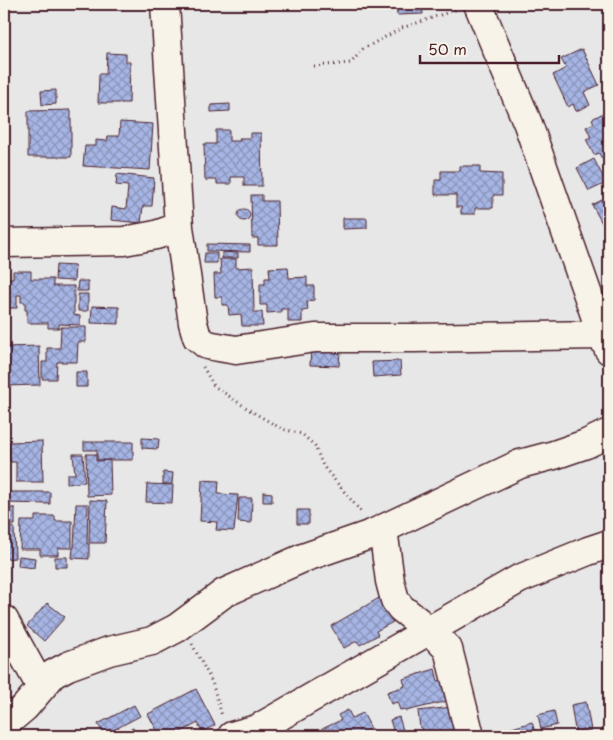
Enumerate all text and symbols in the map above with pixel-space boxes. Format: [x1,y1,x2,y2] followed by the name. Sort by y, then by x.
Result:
[420,32,559,64] scale bar
[428,37,467,60] text: 50 m

